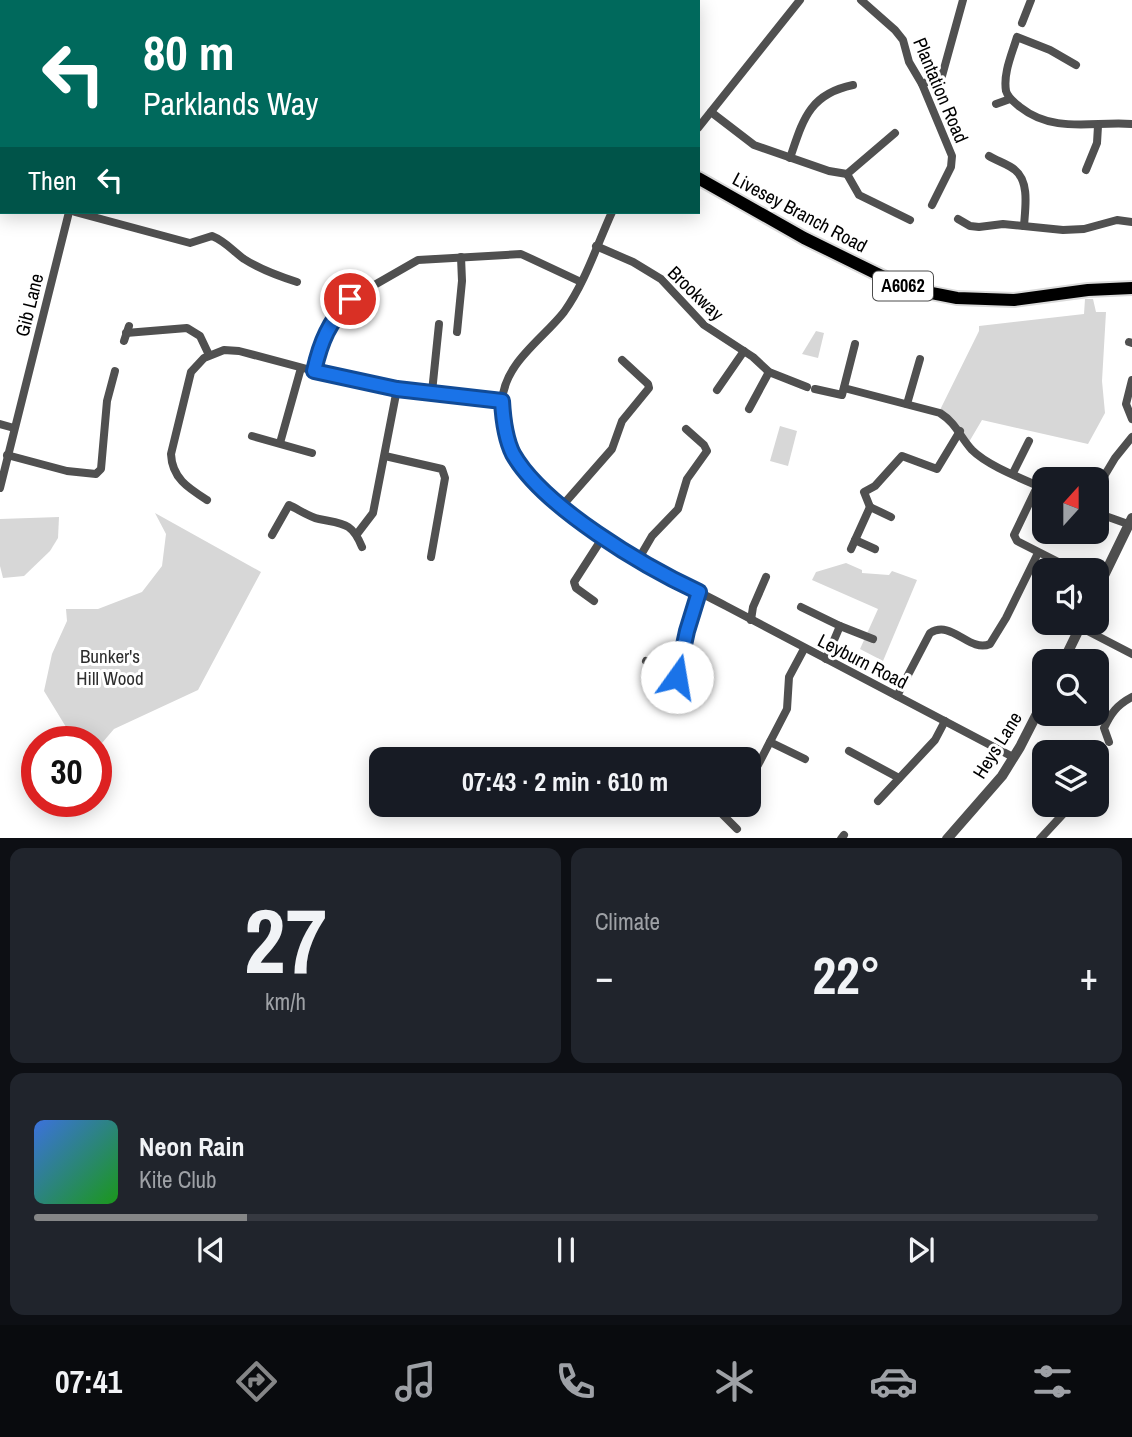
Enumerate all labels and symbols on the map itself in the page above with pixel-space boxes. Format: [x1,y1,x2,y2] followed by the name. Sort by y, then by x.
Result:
[907,33,975,147] street label: Plantation Road
[728,166,872,258] street label: Livesey Branch Road
[662,260,730,326] street label: Brookway
[320,269,380,329] pin
[9,271,49,339] street label: Gib Lane
[873,272,933,300] road number: A6062
[1032,467,1110,544] north arrow
[813,627,913,695] street label: Leyburn Road
[640,640,714,714] position arrow
[76,643,144,691] park label: Bunker's Hill Wood
[966,707,1028,783] street label: Heys Lane
[21,726,112,817] speed limit sign: 30

